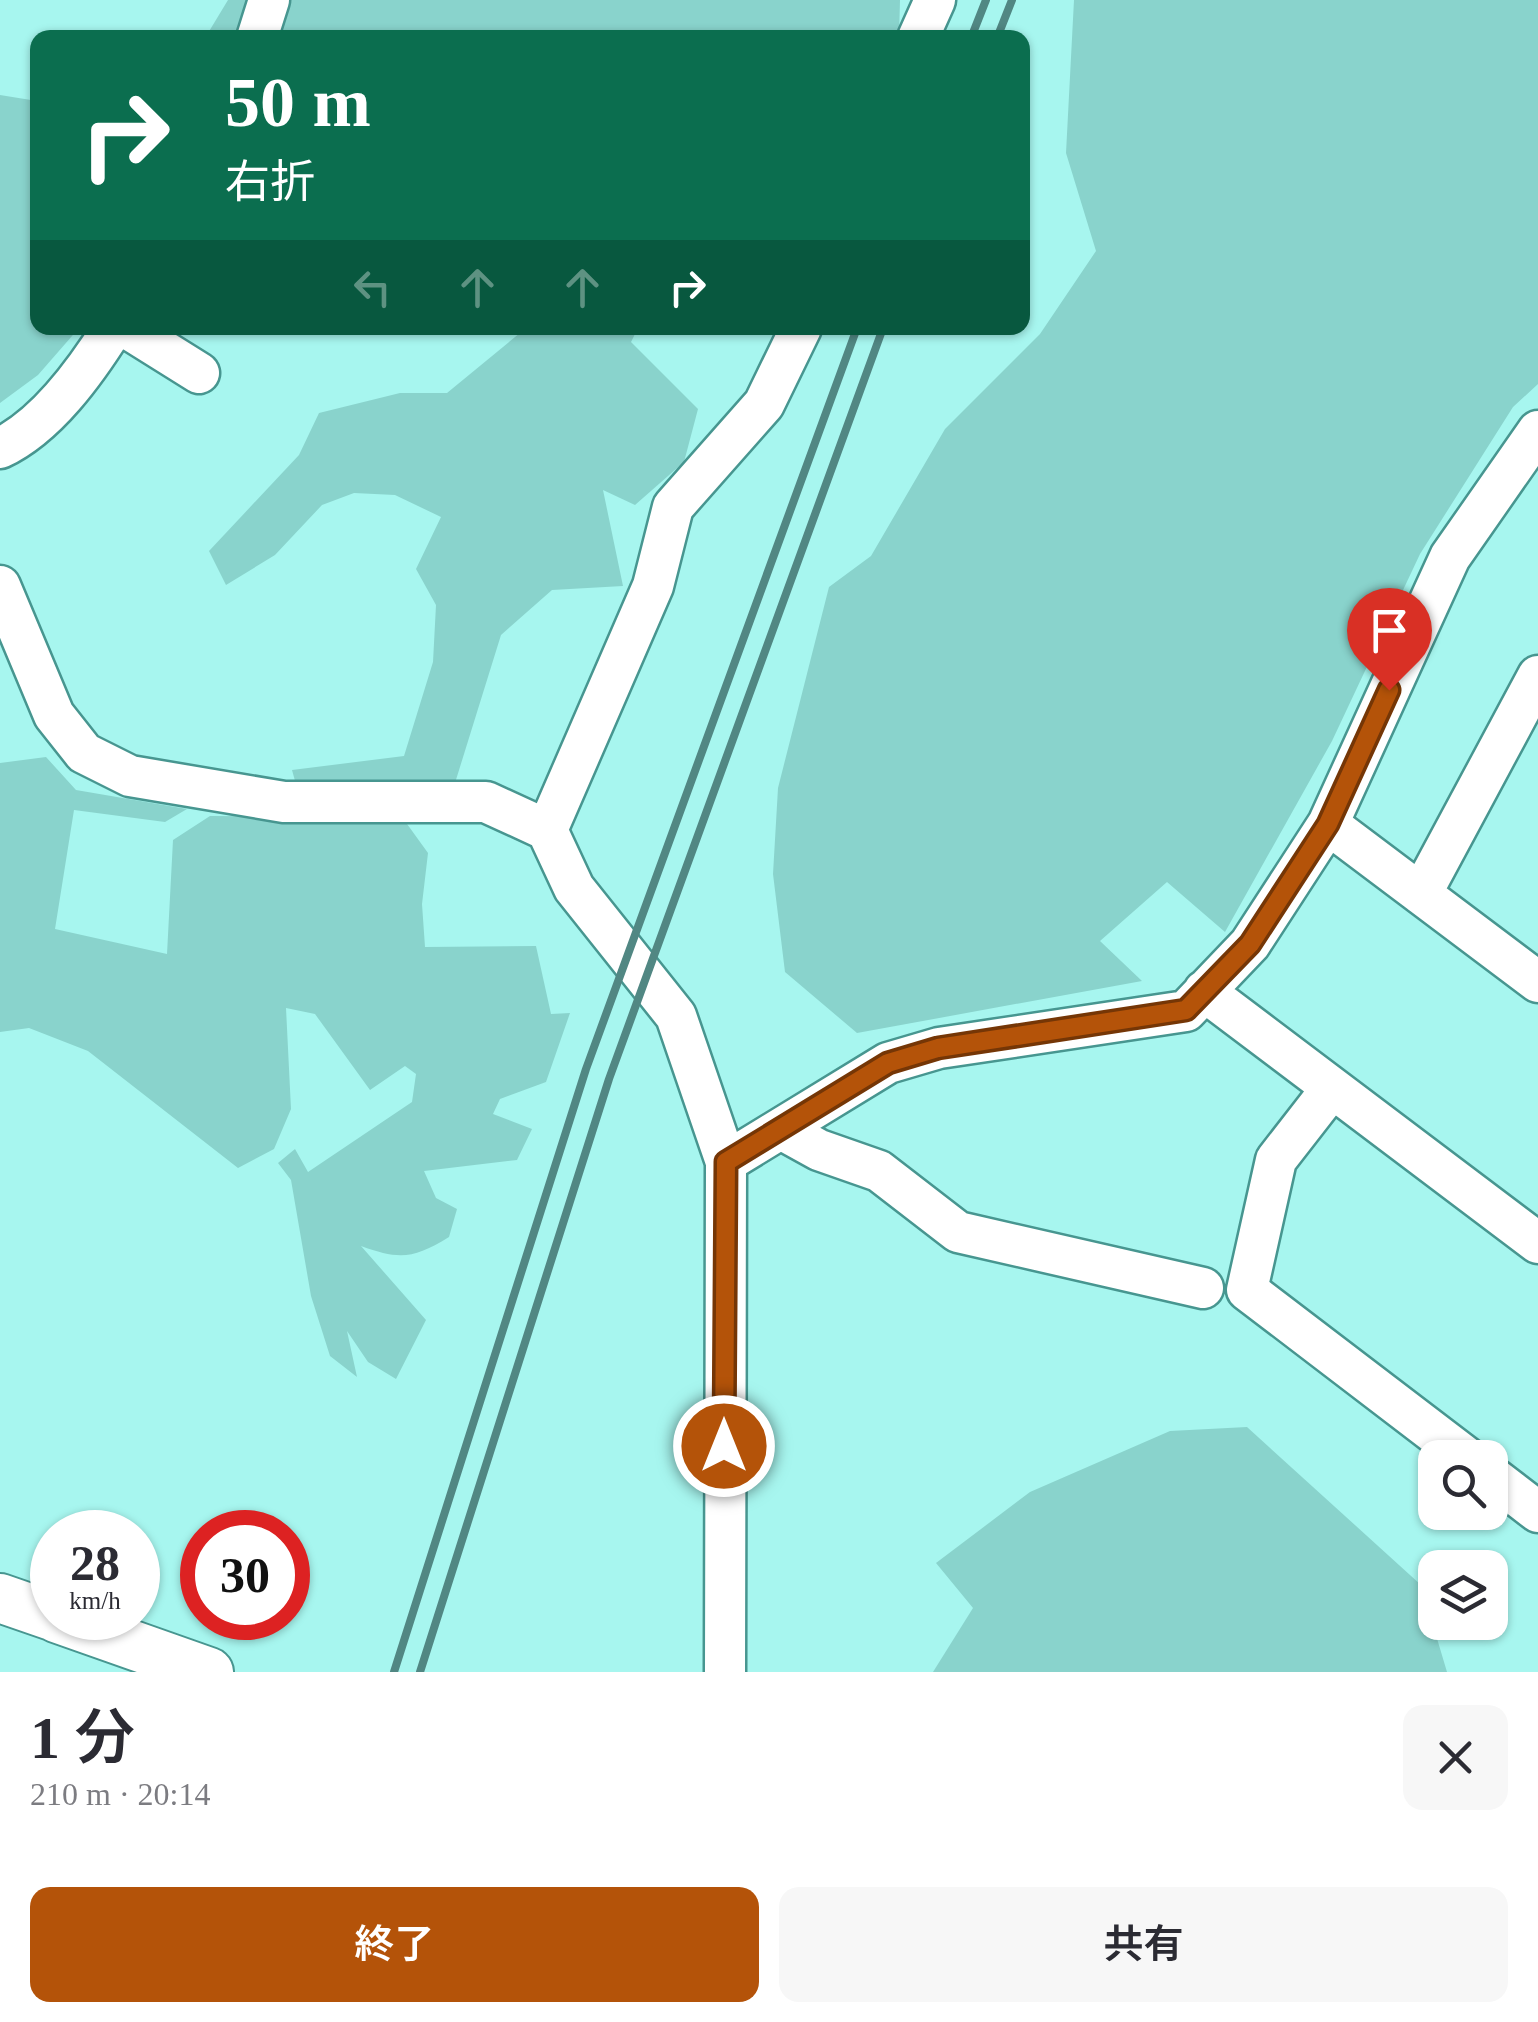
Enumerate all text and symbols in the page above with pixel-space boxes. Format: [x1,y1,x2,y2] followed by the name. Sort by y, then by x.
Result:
[225,64,371,141] text: 50 m
[60,70,190,200] icon: right
[225,157,315,207] text: 右折
[345,260,400,315] icon: left
[450,260,505,315] icon: ahead
[555,260,610,315] icon: ahead
[660,260,715,315] icon: right
[1347,588,1432,691] pin
[1362,603,1417,658] icon: arrive
[672,1394,776,1498] position arrow
[1418,1440,1508,1640] map controls
[1418,1440,1508,1530] button: search
[180,1510,310,1640] speed limit sign: 30
[70,1535,120,1591] text: 28
[1418,1550,1508,1640] button: layers
[69,1587,121,1614] text: km/h
[30,1705,135,1771] text: 1 分
[1403,1705,1508,1810] button: close
[30,1776,210,1812] text: 210 m · 20:14
[30,1887,759,2002] button: 終了
[779,1887,1508,2002] button: 共有

